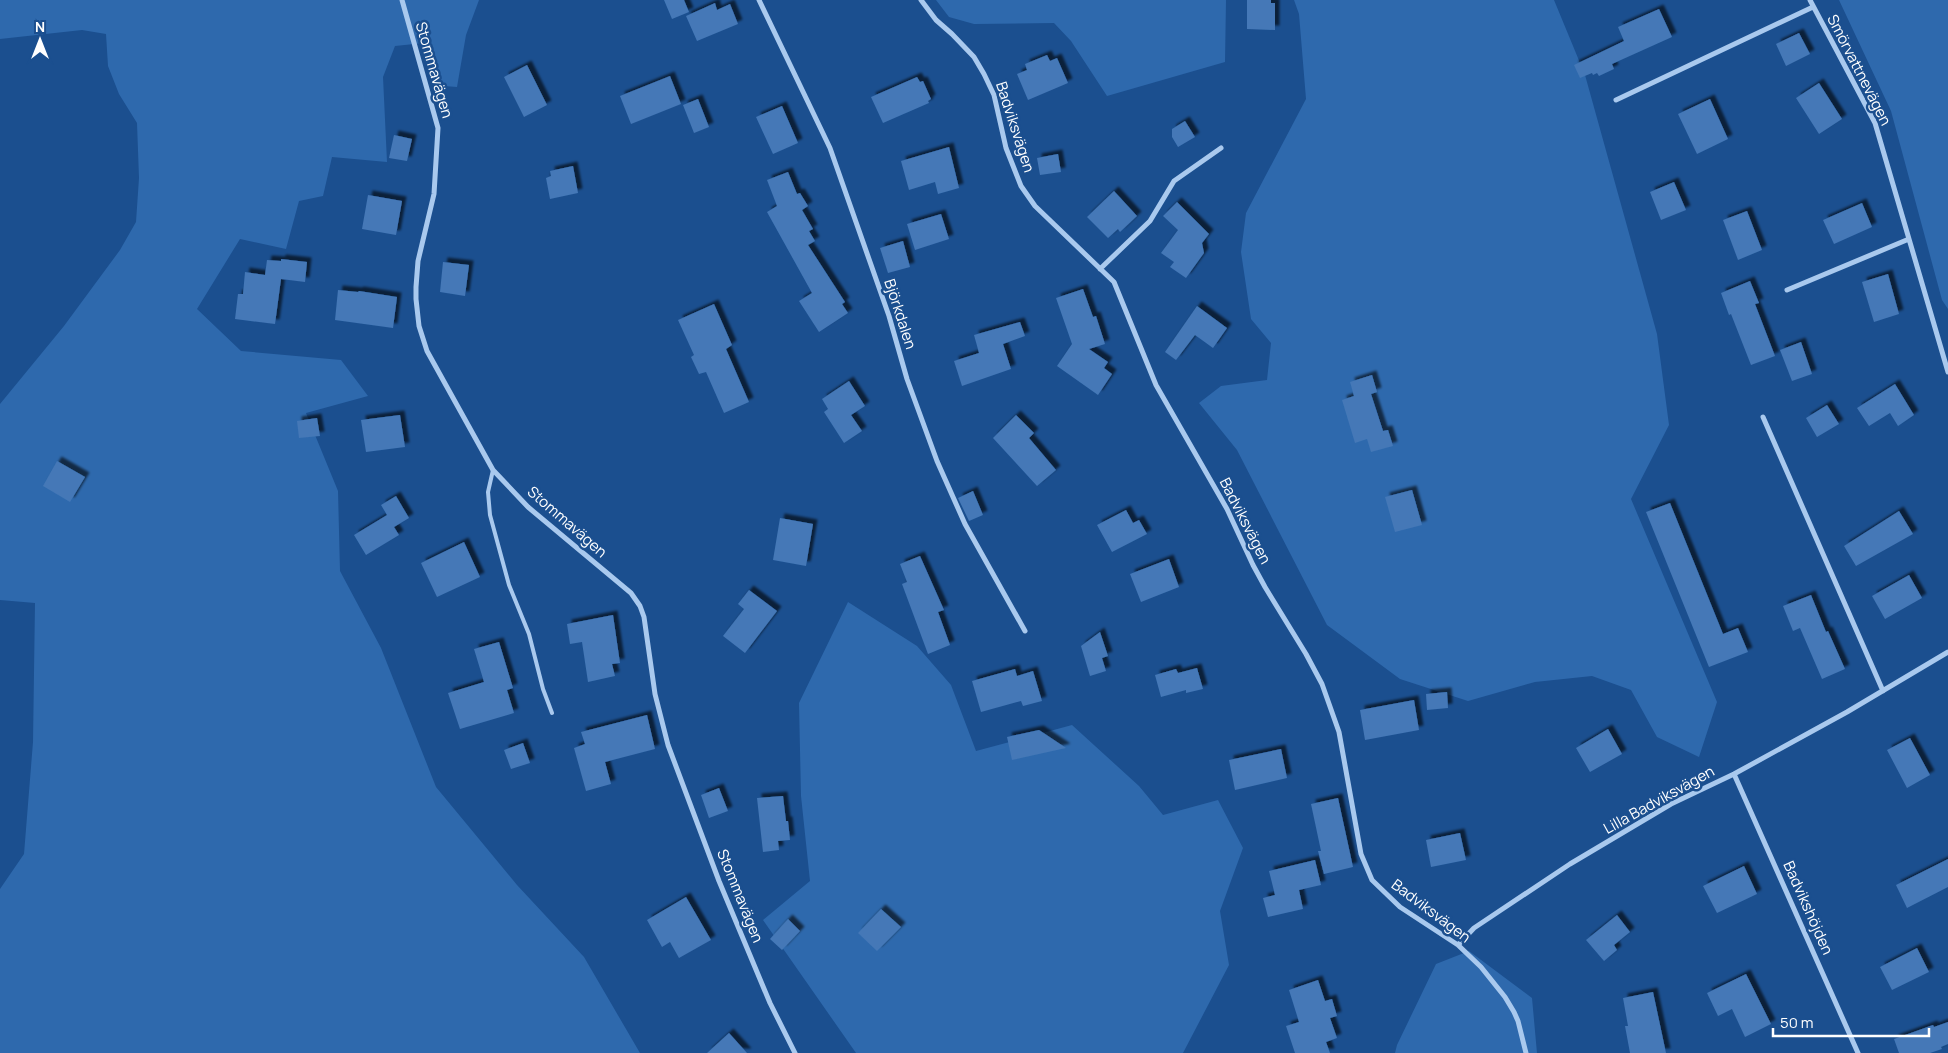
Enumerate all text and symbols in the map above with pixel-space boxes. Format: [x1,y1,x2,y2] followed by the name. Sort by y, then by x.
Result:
[1822,11,1897,129] street label: Smörvattnevägen
[15,15,65,65] north arrow
[35,17,45,36] text: N
[411,19,458,120] street label: Stommavägen
[991,79,1040,175] street label: Badviksvägen
[879,276,922,352] street label: Björkdalen
[1215,474,1276,568] street label: Badviksvägen
[523,481,612,562] street label: Stommavägen
[1600,760,1718,839] street label: Lilla Badviksvägen
[712,846,769,946] street label: Stommavägen
[1778,858,1839,958] street label: Badvikshöjden
[1387,874,1475,947] street label: Badviksvägen
[1773,1006,1929,1038] scale bar
[1780,1012,1814,1033] text: 50 m

